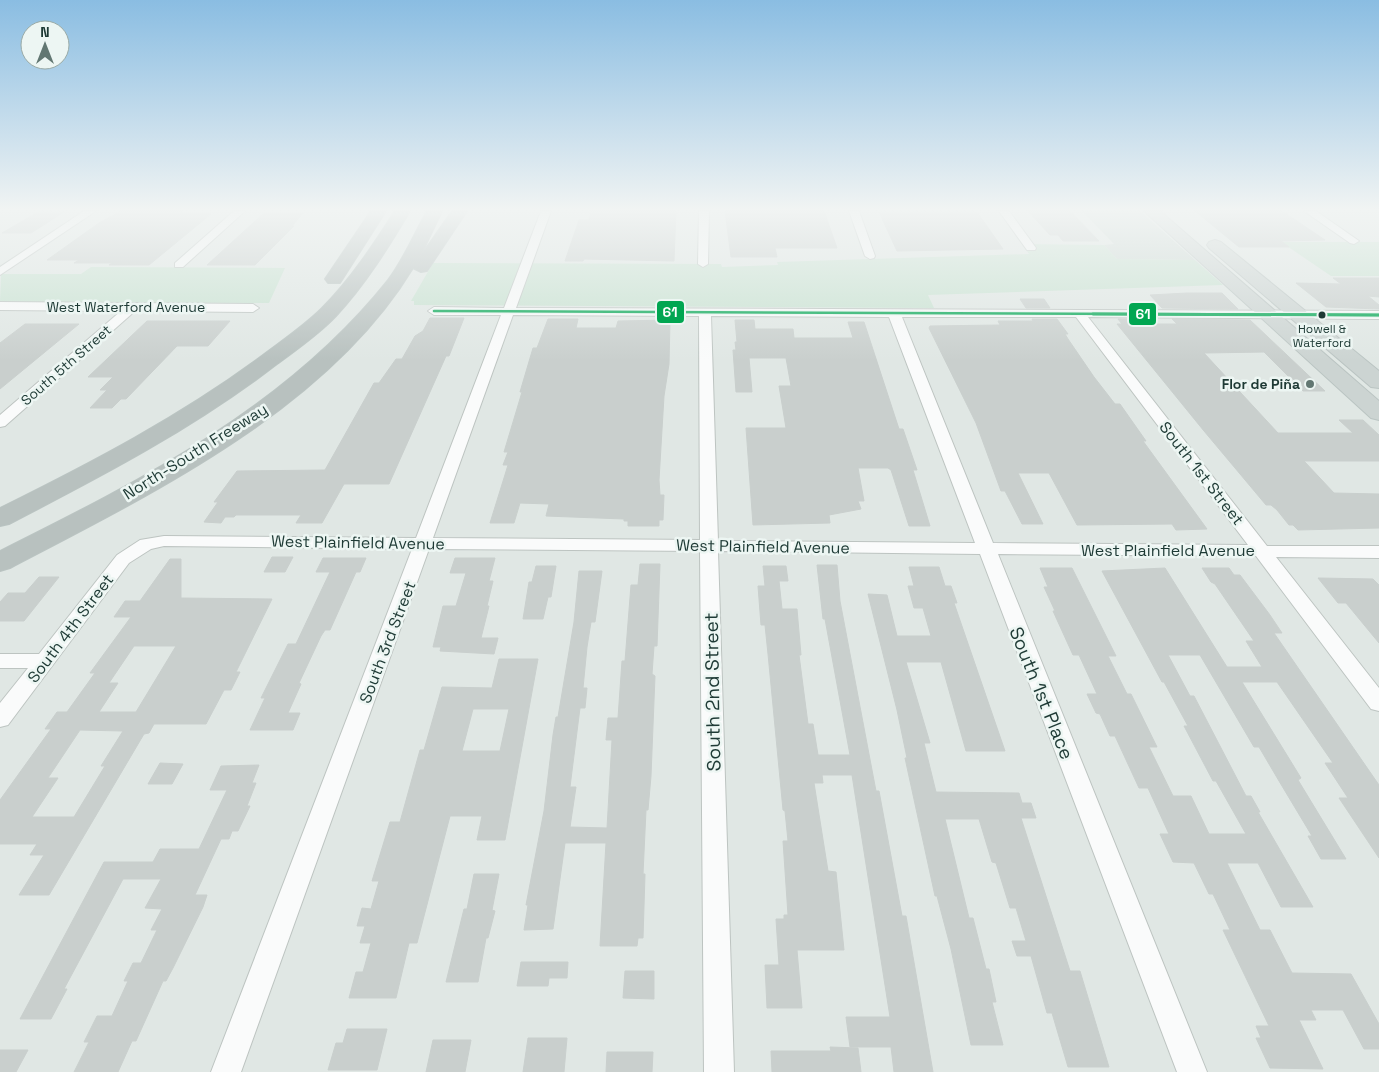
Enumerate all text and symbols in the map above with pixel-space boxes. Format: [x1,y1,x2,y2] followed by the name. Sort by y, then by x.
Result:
[20,20,70,70] north arrow
[40,23,50,41] text: N
[47,298,205,316] street label: West Waterford Avenue
[656,300,685,324] line badge: 61
[1128,302,1157,326] line badge: 61
[663,303,677,321] text: 61
[1136,305,1150,323] text: 61
[1317,310,1327,320] marker: Howell & Waterford
[17,321,115,409] street label: South 5th Street
[1293,321,1351,351] place label: Howell & Waterford
[1222,375,1300,393] place label: Flor de Piña
[1304,378,1316,390] marker: Flor de Piña
[119,398,271,504] street label: North-South Freeway
[1155,417,1249,529] street label: South 1st Street
[271,530,445,555] street label: West Plainfield Avenue
[676,534,850,559] street label: West Plainfield Avenue
[1081,540,1255,561] street label: West Plainfield Avenue
[23,570,118,687] street label: South 4th Street
[354,578,420,706] street label: South 3rd Street
[699,612,726,771] street label: South 2nd Street
[1004,623,1080,763] street label: South 1st Place

